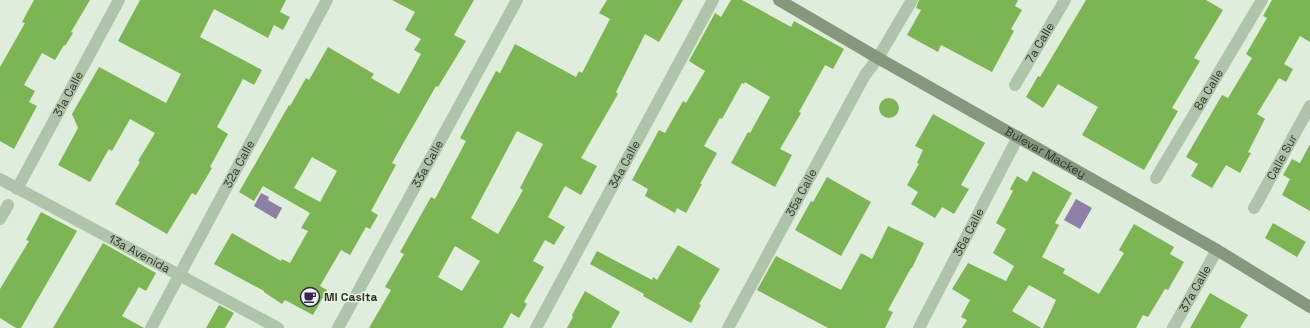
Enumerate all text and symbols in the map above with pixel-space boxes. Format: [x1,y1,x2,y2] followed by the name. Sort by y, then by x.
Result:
[1022,20,1058,66] street label: 7a Calle
[1190,66,1227,113] street label: 8a Calle
[49,68,87,120] street label: 31a Calle
[1002,123,1089,182] street label: Bulevar Mackey
[1263,131,1301,183] street label: Calle Sur
[220,137,258,191] street label: 32a Calle
[408,137,447,191] street label: 33a Calle
[605,137,644,191] street label: 34a Calle
[782,166,821,219] street label: 35a Calle
[950,205,988,259] street label: 36a Calle
[106,231,173,277] street label: 13a Avenida
[1175,262,1215,315] street label: 37a Calle
[299,286,321,308] cafe icon: Mi Casita
[324,289,377,305] place label: Mi Casita

